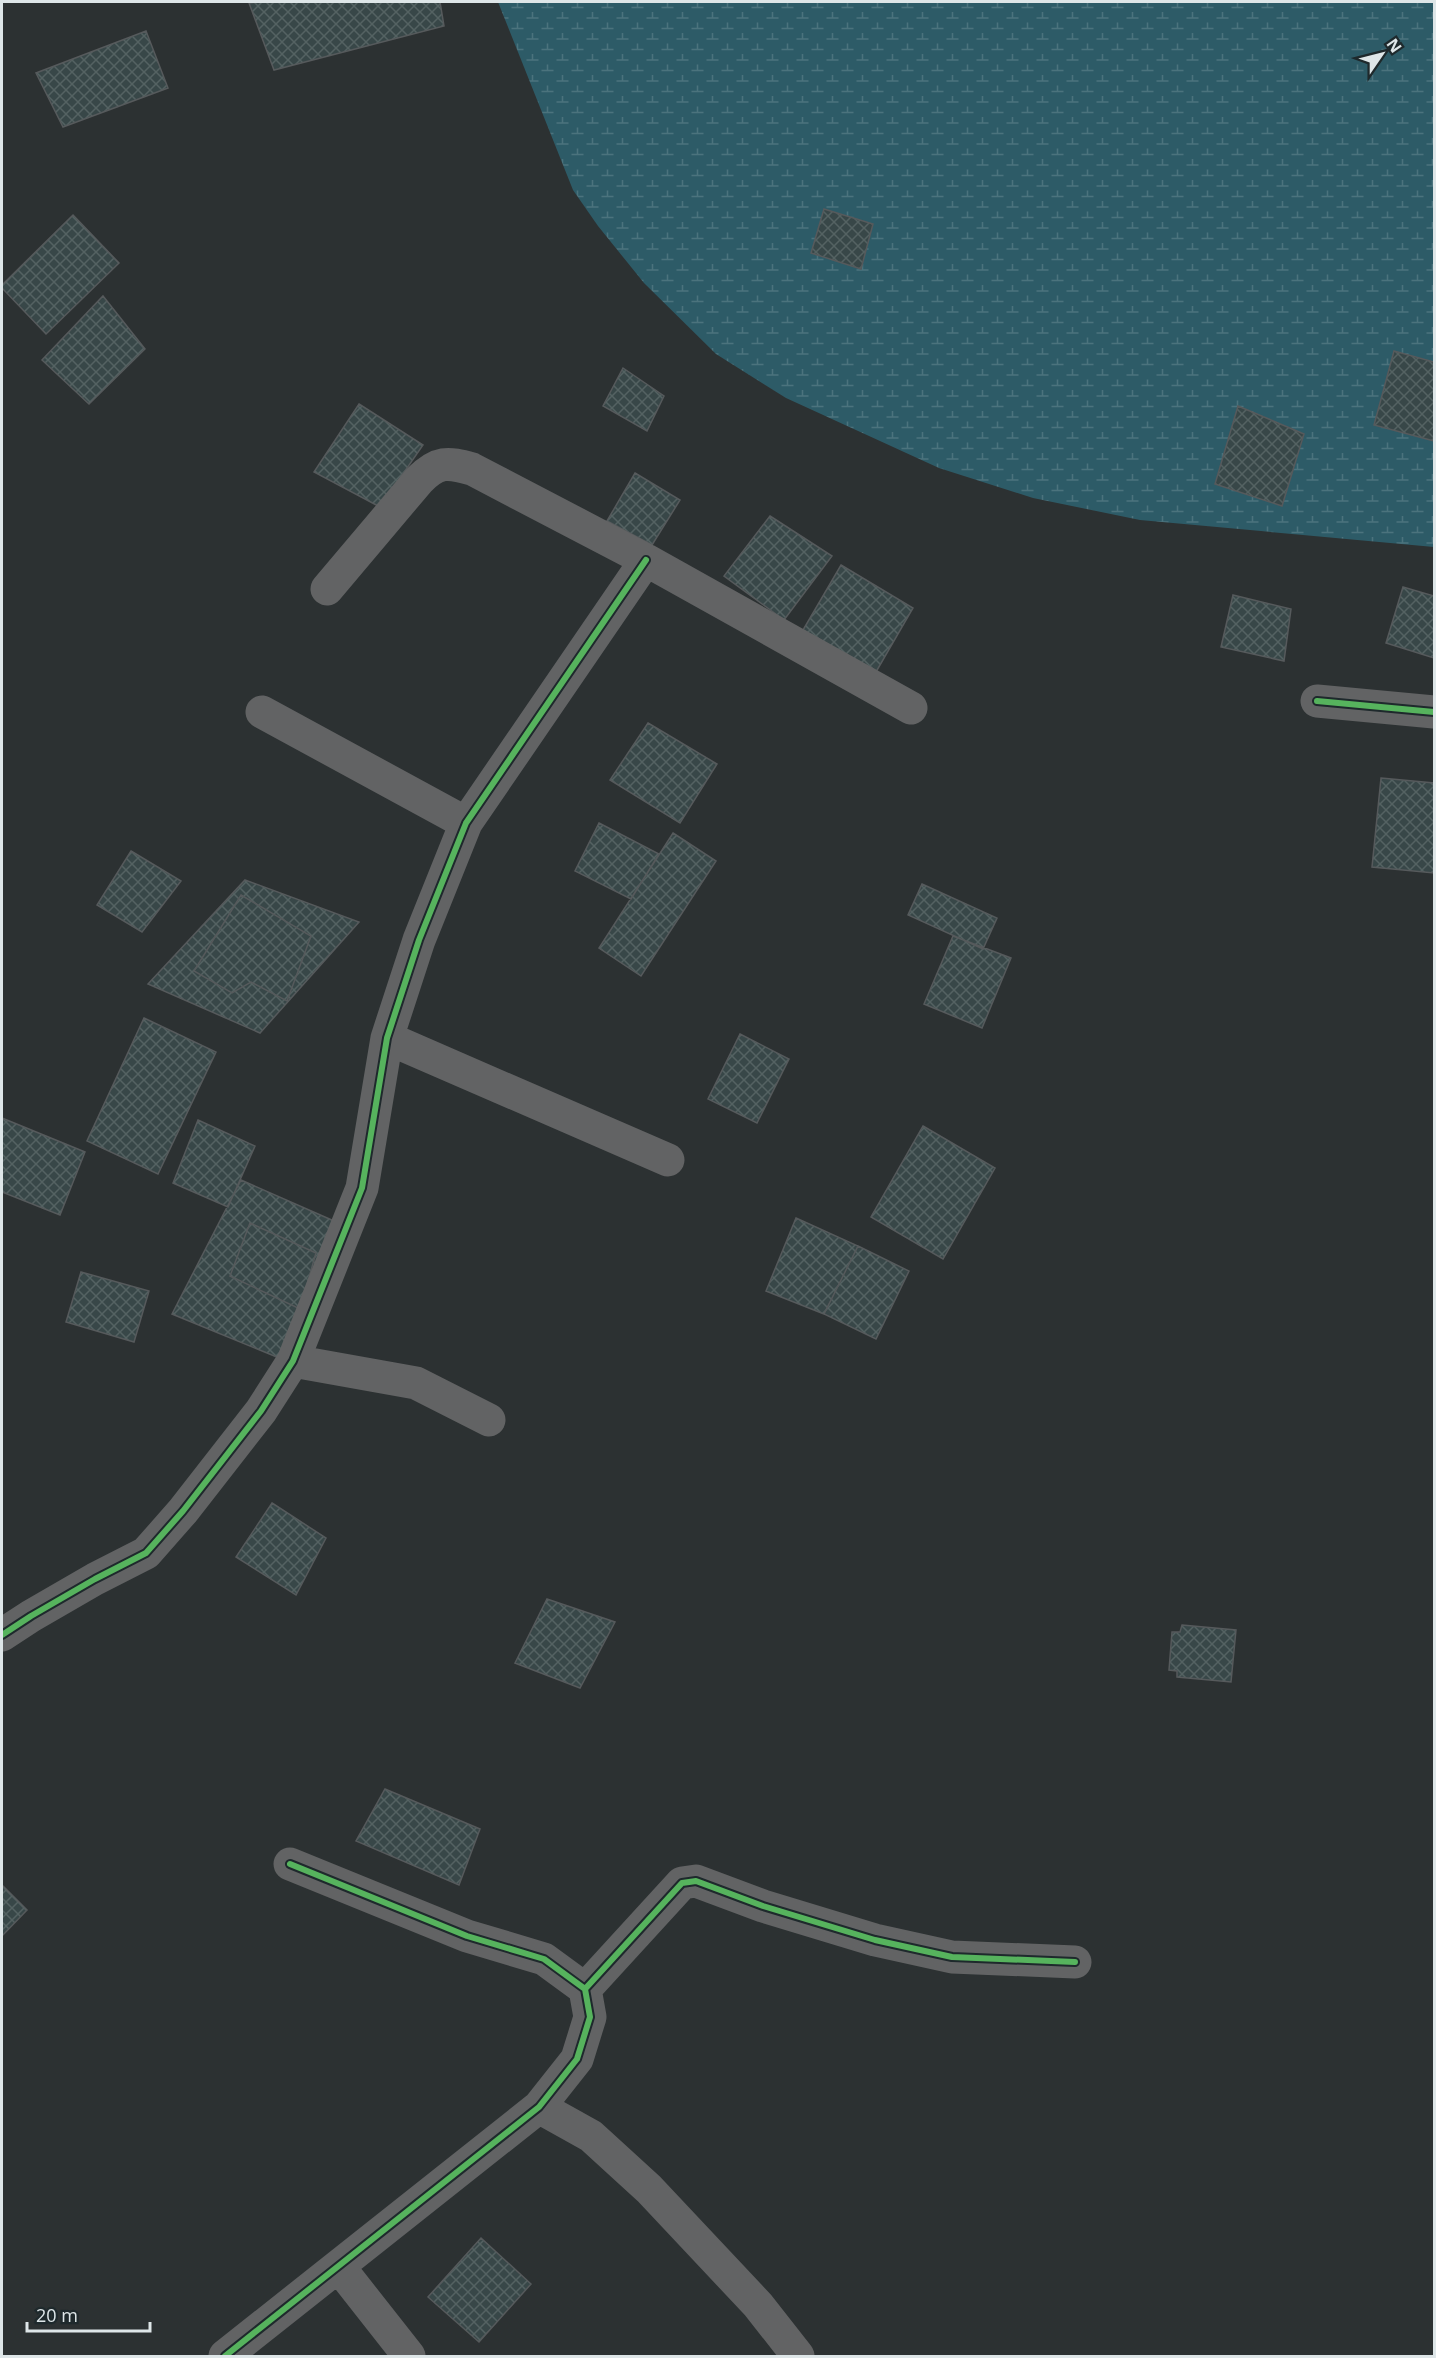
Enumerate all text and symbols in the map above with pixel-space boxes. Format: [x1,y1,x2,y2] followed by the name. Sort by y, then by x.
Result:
[1352,24,1412,84] north arrow
[1382,34,1407,57] text: N
[27,2295,150,2333] scale bar
[36,2303,78,2327] text: 20 m

